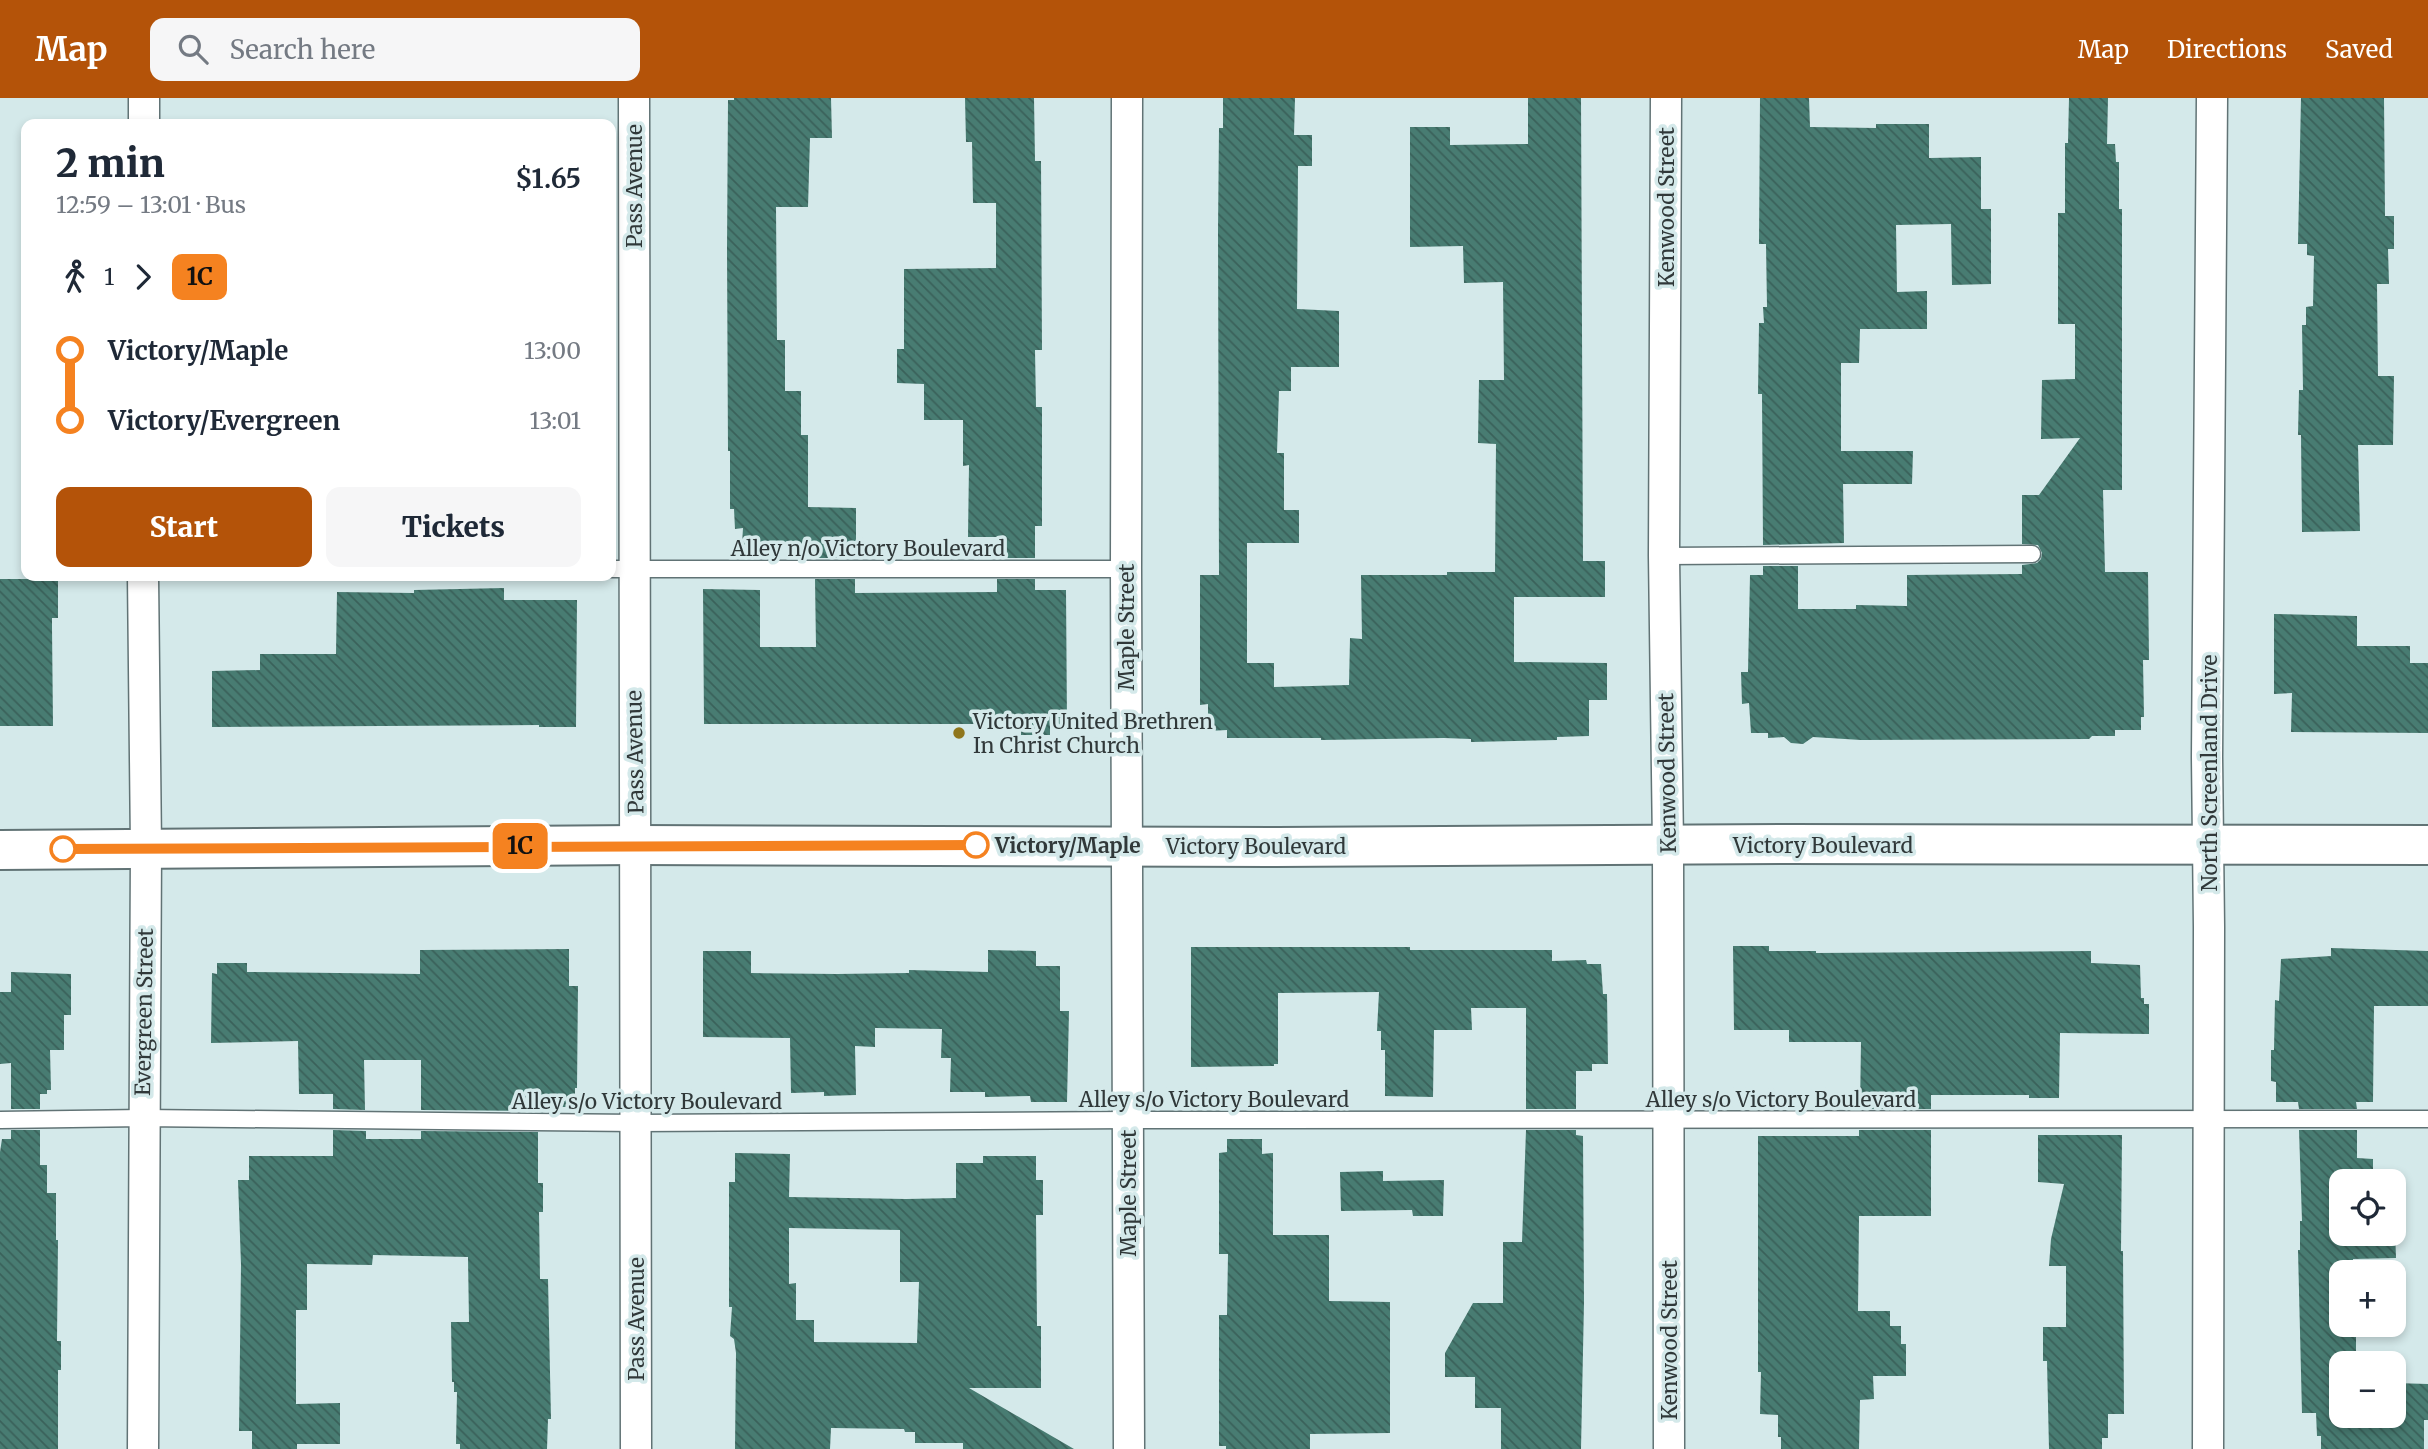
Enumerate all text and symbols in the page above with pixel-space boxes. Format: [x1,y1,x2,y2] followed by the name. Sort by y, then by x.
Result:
[150,18,640,81] search box
[35,29,108,70] text: Map
[174,30,212,68] icon: search
[230,33,375,66] text: Search here
[2078,34,2129,65] text: Map
[2167,34,2287,65] text: Directions
[2325,34,2393,65] text: Saved
[621,124,648,248] street label: Pass Avenue
[1653,127,1680,287] street label: Kenwood Street
[56,140,165,187] text: 2 min
[515,162,581,195] text: $1.65
[56,190,246,219] text: 12:59 – 13:01 · Bus
[56,258,94,296] icon: walk
[124,258,162,296] icon: forward
[186,261,213,292] text: 1C
[104,262,114,291] text: 1
[108,334,288,367] text: Victory/Maple
[524,336,581,365] text: 13:00
[108,404,340,437] text: Victory/Evergreen
[530,406,581,435] text: 13:01
[56,487,312,567] button: Start
[326,487,581,567] button: Tickets
[730,535,1005,562] street label: Alley n/o Victory Boulevard
[1113,563,1140,691] street label: Maple Street
[2196,654,2223,891] street label: North Screenland Drive
[620,690,650,814] street label: Pass Avenue
[1652,693,1682,853] street label: Kenwood Street
[972,708,1213,759] place label: Victory United Brethren In Christ Church
[951,725,967,741] marker: Victory United Brethren In Christ Church
[489,823,552,869] line badge: 1C
[507,830,533,861] text: 1C
[963,832,989,858] marker: Victory/Maple
[994,832,1141,859] place label: Victory/Maple
[1732,832,1913,859] street label: Victory Boulevard
[1165,833,1346,860] street label: Victory Boulevard
[50,836,76,862] unlabelled marker
[129,928,159,1096] street label: Evergreen Street
[1078,1086,1350,1113] street label: Alley s/o Victory Boulevard
[1645,1086,1917,1113] street label: Alley s/o Victory Boulevard
[511,1088,783,1115] street label: Alley s/o Victory Boulevard
[1115,1129,1142,1257] street label: Maple Street
[2329,1169,2406,1428] map controls
[2329,1169,2406,1246] button: locate
[623,1257,650,1381] street label: Pass Avenue
[1656,1260,1683,1420] street label: Kenwood Street
[2329,1260,2406,1337] button: +
[2329,1351,2406,1428] button: −

